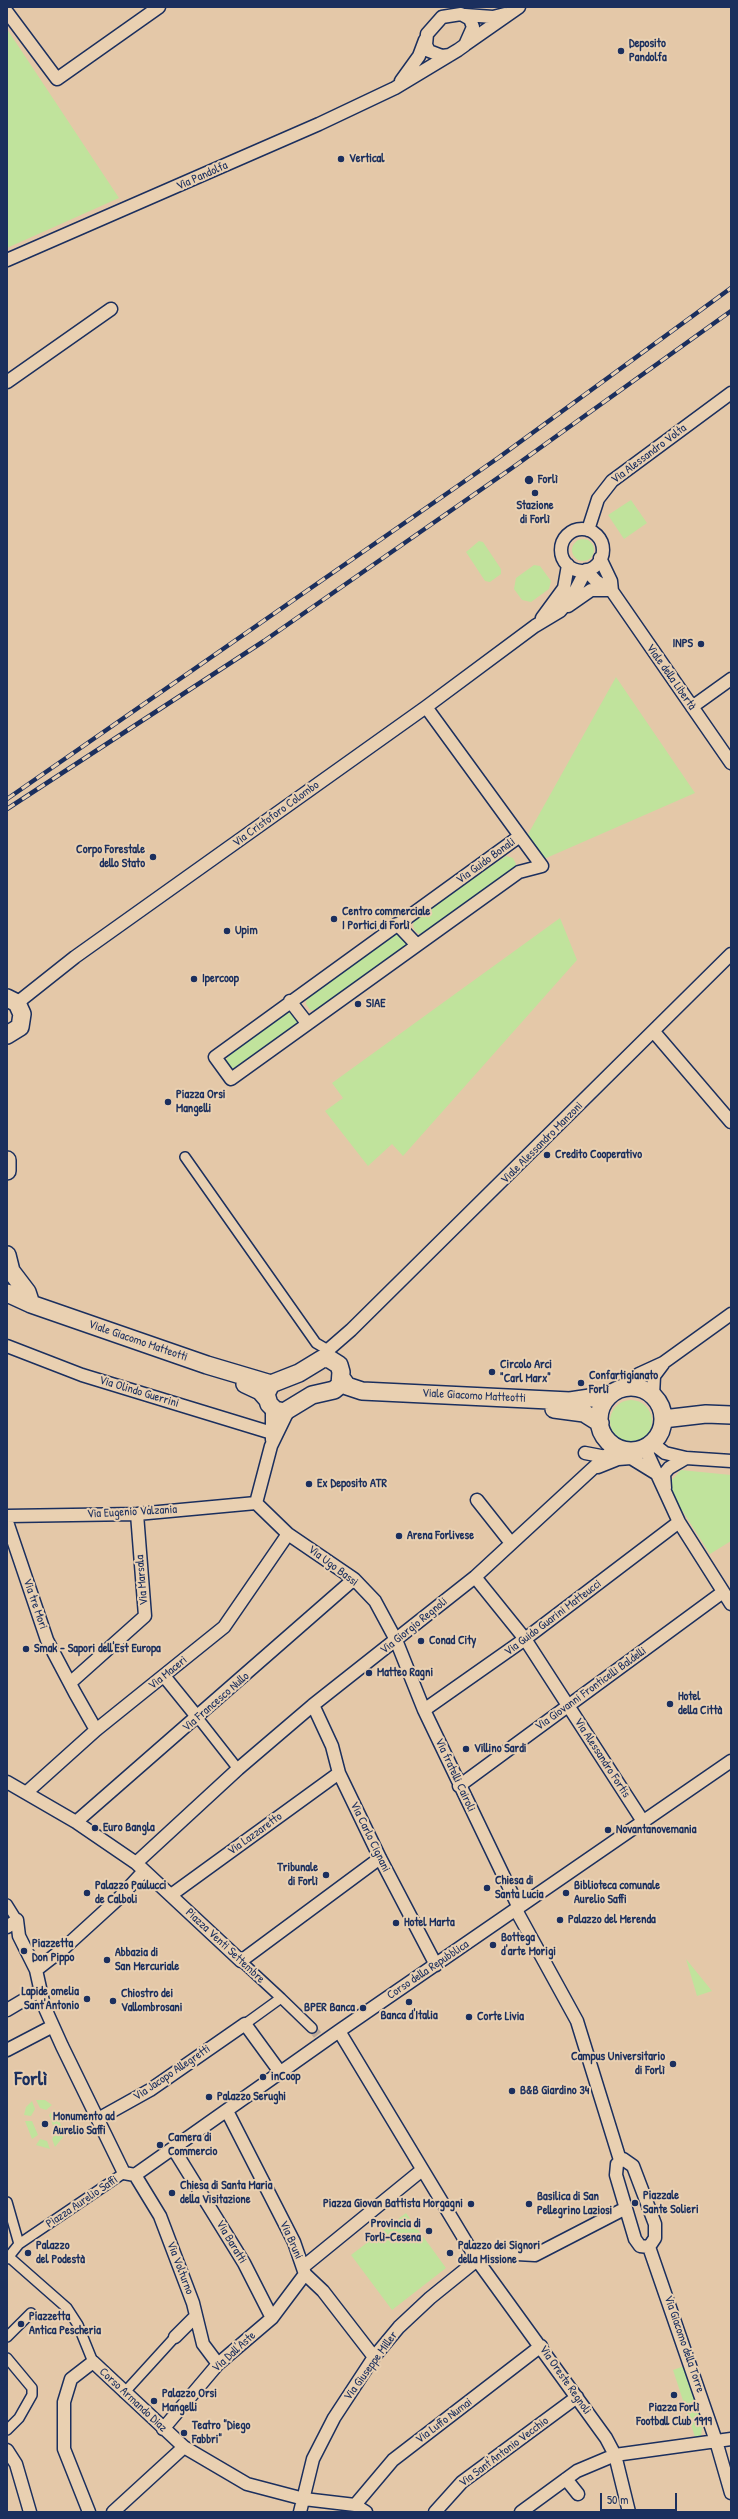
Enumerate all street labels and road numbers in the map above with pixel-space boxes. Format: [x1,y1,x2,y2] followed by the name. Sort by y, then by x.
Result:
[174,158,230,194] street label: Via Pandolfa
[608,421,690,487] street label: Via Alessandro Volta
[643,641,699,713] street label: Viale della Libertà
[230,778,322,850] street label: Via Cristoforo Colombo
[454,835,518,887] street label: Via Guido Bonali
[498,1099,586,1187] street label: Viale Alessandro Manzoni
[87,1317,189,1365] street label: Viale Giacomo Matteotti
[97,1373,181,1411] street label: Via Olindo Guerrini
[422,1386,526,1406] street label: Viale Giacomo Matteotti
[87,1502,177,1522] street label: Via Eugenio Valzania
[305,1542,361,1590] street label: Via Ugo Bassi
[133,1554,151,1606] street label: Via Marsala
[20,1577,50,1631] street label: Via tre Mori
[502,1577,604,1659] street label: Via Guido Guarini Matteucci
[378,1595,450,1657] street label: Via Giorgio Regnoli
[533,1644,649,1734] street label: Via Giovanni Fronticelli Baldelli
[146,1653,190,1693] street label: Via Maceri
[180,1669,252,1735] street label: Via Francesco Nullo
[571,1715,633,1801] street label: Via Alessandro Fortis
[432,1736,478,1814] street label: Via fratelli Cairoli
[347,1799,393,1875] street label: Via Carlo Cignani
[225,1810,285,1858] street label: Via Lazzaretto
[182,1906,268,1986] street label: Piazza Venti Settembre
[384,1937,472,2003] street label: Corso della Repubblica
[131,2042,213,2104] street label: Via Jacopo Allegretti
[43,2173,121,2231] street label: Piazza Aurelio Saffi
[212,2218,250,2266] street label: Via Baratti
[276,2219,306,2261] street label: Via Bruni
[163,2240,197,2296] street label: Via Volturno
[661,2294,707,2394] street label: Via Giacomo della Torre
[209,2329,259,2375] street label: Via Dall'Aste
[341,2329,401,2403] street label: Via Giuseppe Miller
[536,2343,594,2417] street label: Via Oreste Regnoli
[96,2365,170,2435] street label: Corso Armando Diaz
[413,2395,475,2447] street label: Via Luffo Numai
[457,2414,551,2490] street label: Via Sant'Antonio Vecchio

